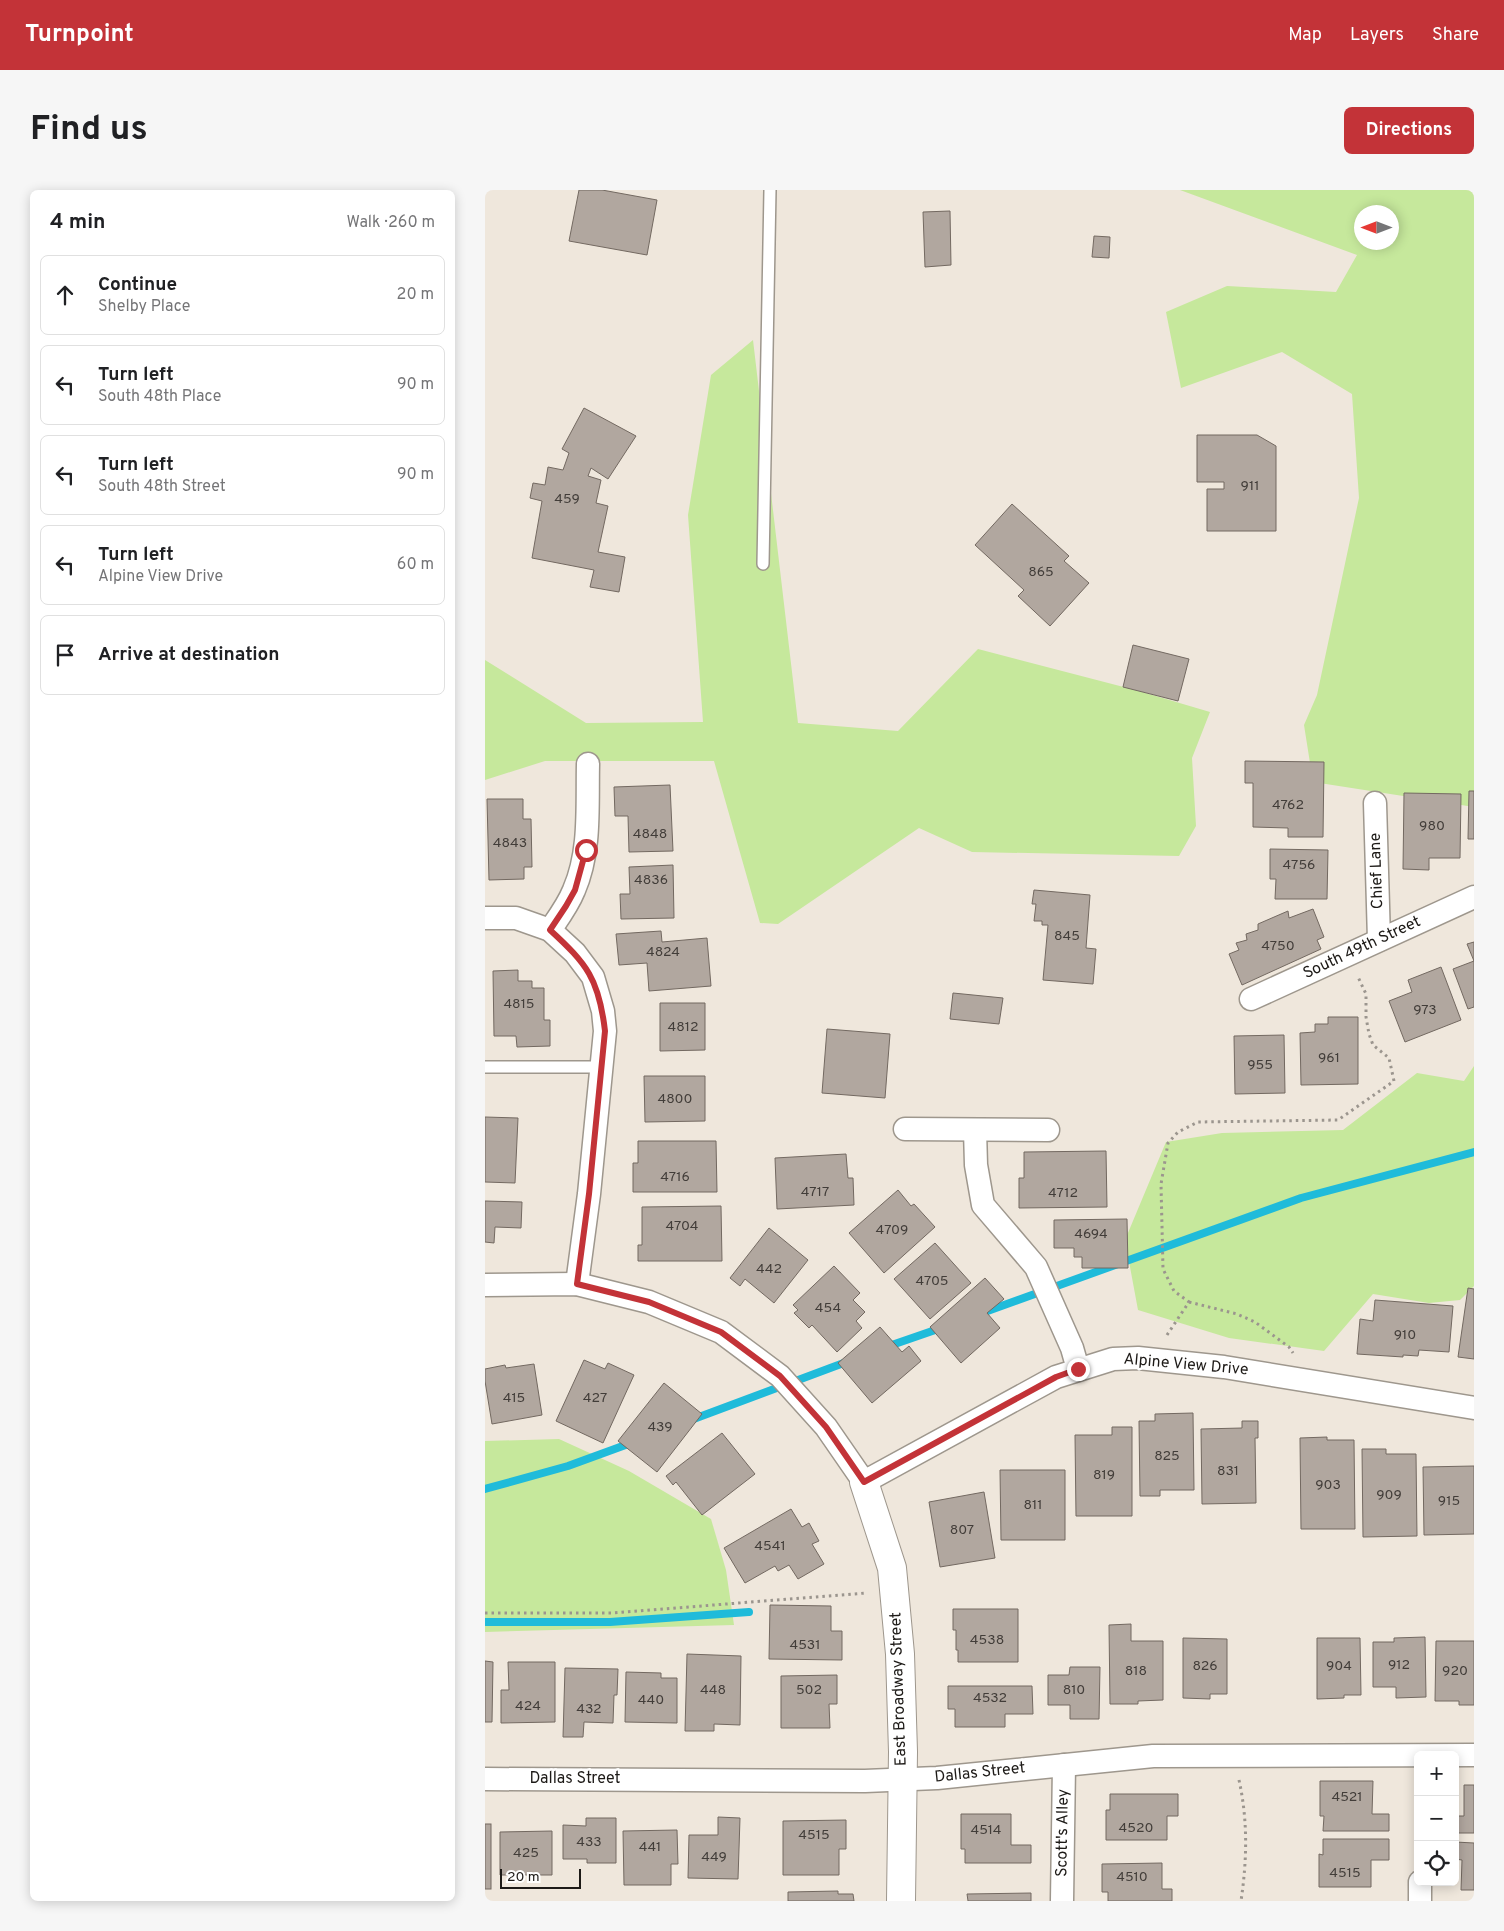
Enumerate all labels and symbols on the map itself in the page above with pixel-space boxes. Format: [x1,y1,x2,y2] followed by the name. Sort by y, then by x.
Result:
[1354,205,1399,250] north arrow
[1241,478,1259,495] house number: 911
[554,491,580,508] house number: 459
[1028,564,1054,581] house number: 865
[1272,797,1304,814] house number: 4762
[1419,818,1445,835] house number: 980
[633,826,667,843] house number: 4848
[1366,833,1388,909] street label: Chief Lane
[493,835,527,852] house number: 4843
[575,839,598,862] route start
[1283,857,1315,874] house number: 4756
[634,872,668,889] house number: 4836
[1300,912,1424,984] street label: South 49th Street
[1054,928,1080,945] house number: 845
[1261,938,1295,955] house number: 4750
[646,944,680,961] house number: 4824
[503,996,535,1013] house number: 4815
[1413,1002,1437,1019] house number: 973
[667,1019,699,1036] house number: 4812
[1318,1050,1340,1067] house number: 961
[1247,1057,1273,1074] house number: 955
[658,1091,692,1108] house number: 4800
[660,1169,690,1186] house number: 4716
[801,1184,829,1201] house number: 4717
[1048,1185,1078,1202] house number: 4712
[665,1218,699,1235] house number: 4704
[876,1222,908,1239] house number: 4709
[1074,1226,1108,1243] house number: 4694
[756,1261,782,1278] house number: 442
[915,1273,949,1290] house number: 4705
[815,1300,841,1317] house number: 454
[1394,1327,1416,1344] house number: 910
[1123,1350,1249,1380] street label: Alpine View Drive
[1067,1358,1090,1381] route end
[503,1390,525,1407] house number: 415
[583,1390,607,1407] house number: 427
[647,1419,673,1436] house number: 439
[1154,1448,1180,1465] house number: 825
[1217,1463,1239,1480] house number: 831
[1093,1467,1115,1484] house number: 819
[1315,1477,1341,1494] house number: 903
[1376,1487,1402,1504] house number: 909
[1438,1493,1460,1510] house number: 915
[1024,1497,1042,1514] house number: 811
[950,1522,974,1539] house number: 807
[754,1538,786,1555] house number: 4541
[886,1612,912,1766] street label: East Broadway Street
[970,1632,1004,1649] house number: 4538
[789,1637,821,1654] house number: 4531
[1388,1657,1410,1674] house number: 912
[1192,1658,1218,1675] house number: 826
[1326,1658,1352,1675] house number: 904
[1125,1663,1147,1680] house number: 818
[1442,1663,1468,1680] house number: 920
[700,1682,726,1699] house number: 448
[796,1682,822,1699] house number: 502
[1063,1682,1085,1699] house number: 810
[973,1690,1007,1707] house number: 4532
[638,1692,664,1709] house number: 440
[515,1698,541,1715] house number: 424
[576,1701,602,1718] house number: 432
[934,1758,1026,1788] street label: Dallas Street
[529,1769,621,1789] street label: Dallas Street
[1052,1789,1074,1877] street label: Scott's Alley
[1331,1789,1363,1806] house number: 4521
[1119,1820,1153,1837] house number: 4520
[970,1822,1002,1839] house number: 4514
[798,1827,830,1844] house number: 4515
[576,1834,602,1851] house number: 433
[639,1839,661,1856] house number: 441
[513,1845,539,1862] house number: 425
[701,1849,727,1866] house number: 449
[1329,1865,1361,1882] house number: 4515
[500,1866,581,1889] scale bar
[1116,1869,1148,1886] house number: 4510

